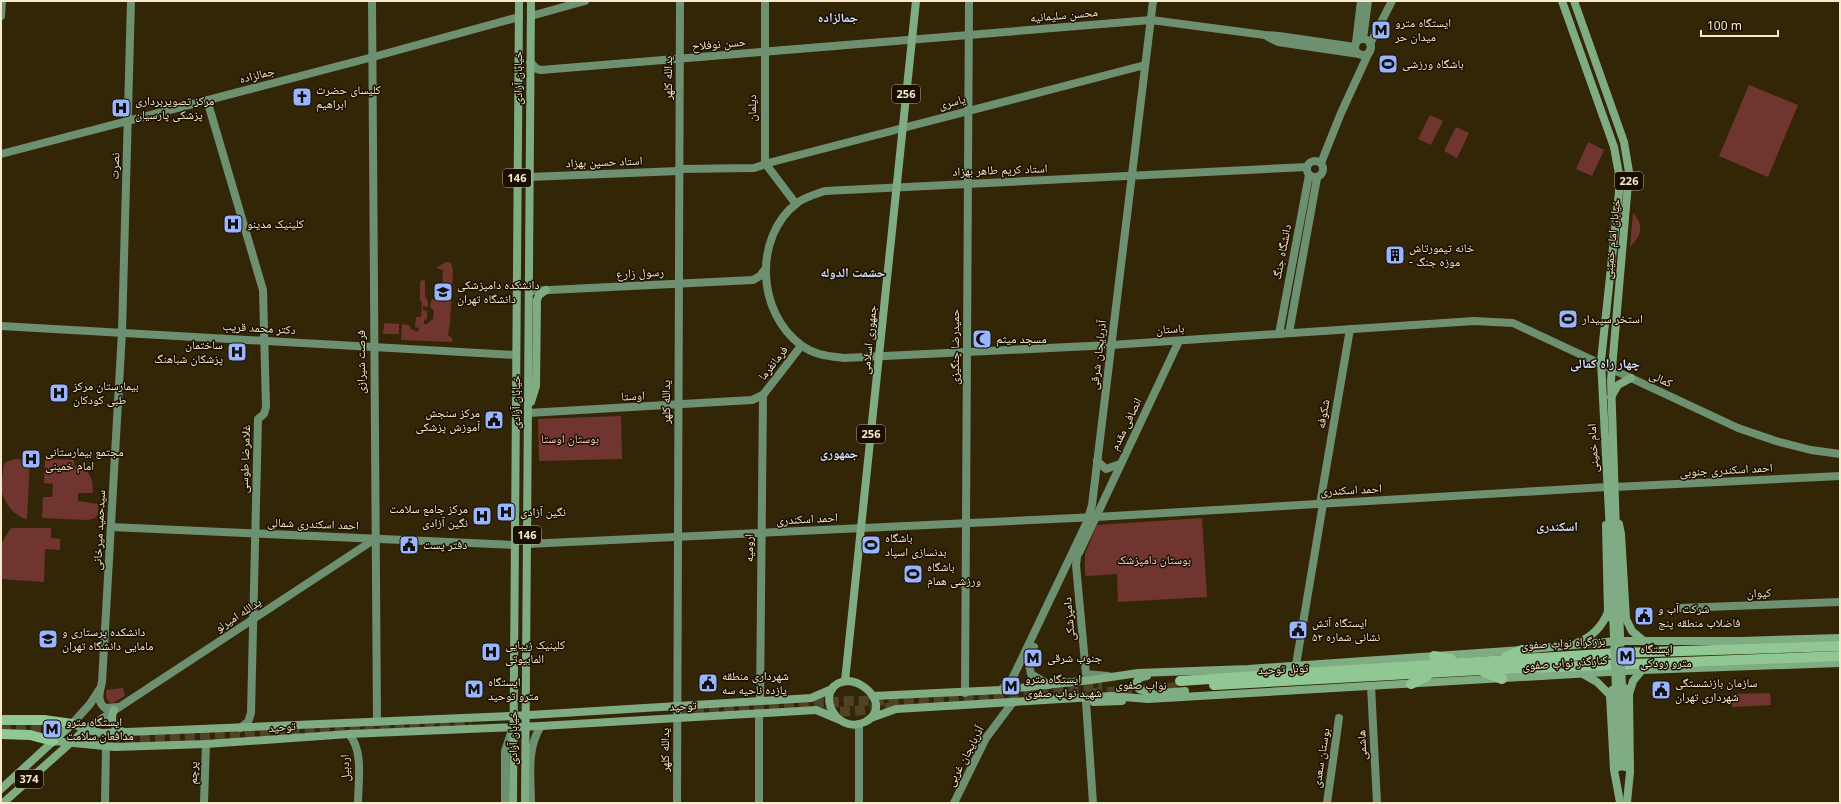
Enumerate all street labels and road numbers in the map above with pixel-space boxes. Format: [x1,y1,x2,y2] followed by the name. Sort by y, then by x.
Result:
[1029,3,1098,26] street label: محسن سلیمانیه
[691,33,747,54] street label: حسن نوفلاح
[509,51,526,105] street label: خیابان آزادی
[659,56,676,101] street label: یدالله کلهر
[237,62,277,87] street label: جمالزاده
[892,85,920,103] road number: 256
[937,90,967,113] street label: یاسری
[743,94,760,122] street label: دیلمان
[106,152,123,180] street label: نصرت
[565,152,643,171] street label: استاد حسین بهزاد
[952,159,1048,180] street label: استاد کریم طاهر بهزاد
[503,169,531,187] road number: 146
[1615,172,1643,190] road number: 226
[1599,198,1624,280] street label: خیابان امام خمینی
[1268,223,1295,281] street label: دانشگاه جنگ
[616,263,665,282] street label: رسول زارع
[856,304,881,376] street label: جمهوری اسلامی
[946,309,963,385] street label: حمیدرضا چنگیزی
[222,317,296,338] street label: دکتر محمد قریب
[1085,318,1110,391] street label: آذربایجان شرقی
[1155,319,1185,338] street label: باستان
[352,330,369,394] street label: فرصت شیرازی
[754,342,792,384] street label: فرمانفرما
[1647,366,1676,391] street label: کمالی
[507,375,524,429] street label: خیابان آزادی
[657,380,674,425] street label: یدالله کلهر
[621,386,645,405] street label: اوستا
[1106,394,1146,453] street label: انصافی مقدم
[1312,398,1333,430] street label: شکوفه
[1583,423,1602,473] street label: امام خمینی
[235,424,254,494] street label: غلامرضا طوسی
[857,425,885,443] road number: 256
[1679,459,1773,480] street label: احمد اسکندری جنوبی
[1320,479,1382,500] street label: احمد اسکندری
[88,489,109,571] street label: سیدحمید میرخانی
[776,508,838,529] street label: احمد اسکندری
[267,513,359,534] street label: احمد اسکندری شمالی
[513,526,541,544] road number: 146
[740,534,757,562] street label: ارومیه
[1746,584,1772,601] street label: کیوان
[211,593,265,636] street label: یدالله امیرلو
[1058,596,1079,642] street label: دامپزشکی
[1520,632,1606,653] street label: بزرگراه نواب صفوی
[1522,651,1608,674] street label: کنارگذر نواب صفوی
[1257,659,1309,678] street label: تونل توحید
[1115,676,1167,693] street label: نواب صفوی
[669,696,698,715] street label: توحید
[504,711,521,765] street label: خیابان آزادی
[268,717,297,736] street label: توحید
[941,722,988,789] street label: آذربایجان غربی
[1307,727,1334,789] street label: بوستان سعدی
[656,728,673,773] street label: یدالله کلهر
[1352,729,1371,761] street label: هاشمی
[336,754,353,782] street label: اردبیل
[184,761,201,785] street label: پرچم
[15,770,43,788] road number: 374

